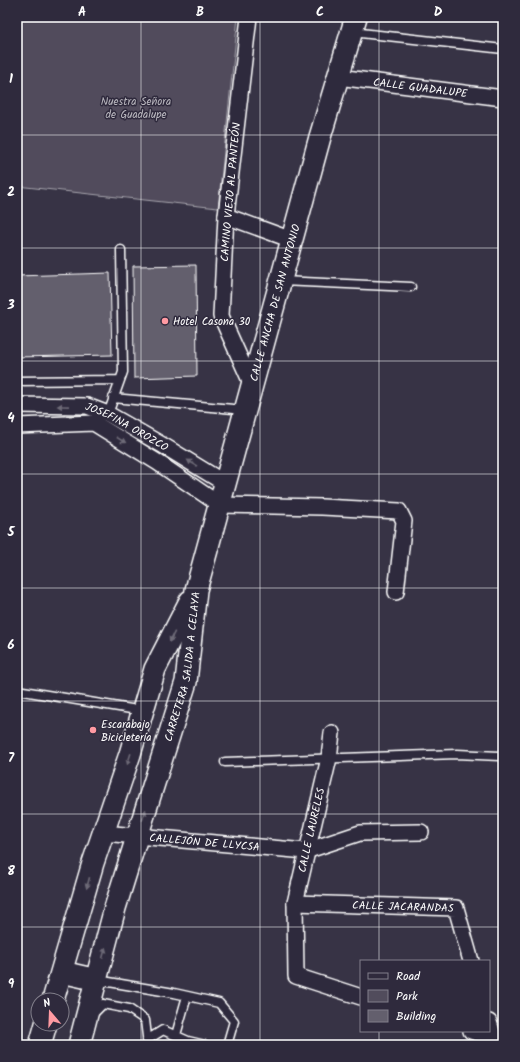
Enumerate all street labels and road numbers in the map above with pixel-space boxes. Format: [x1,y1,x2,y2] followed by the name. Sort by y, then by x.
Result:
[372,74,469,103] street label: CALLE GUADALUPE
[216,121,246,262] street label: CAMINO VIEJO AL PANTEÓN
[246,222,306,384] street label: CALLE ANCHA DE SAN ANTONIO
[82,398,172,457] street label: JOSEFINA OROZCO
[160,591,206,744] street label: CARRETERA SALIDA A CELAYA
[293,786,331,874] street label: CALLE LAURELES
[148,829,261,857] street label: CALLEJÓN DE LLYCSA
[352,897,454,918] street label: CALLE JACARANDAS

